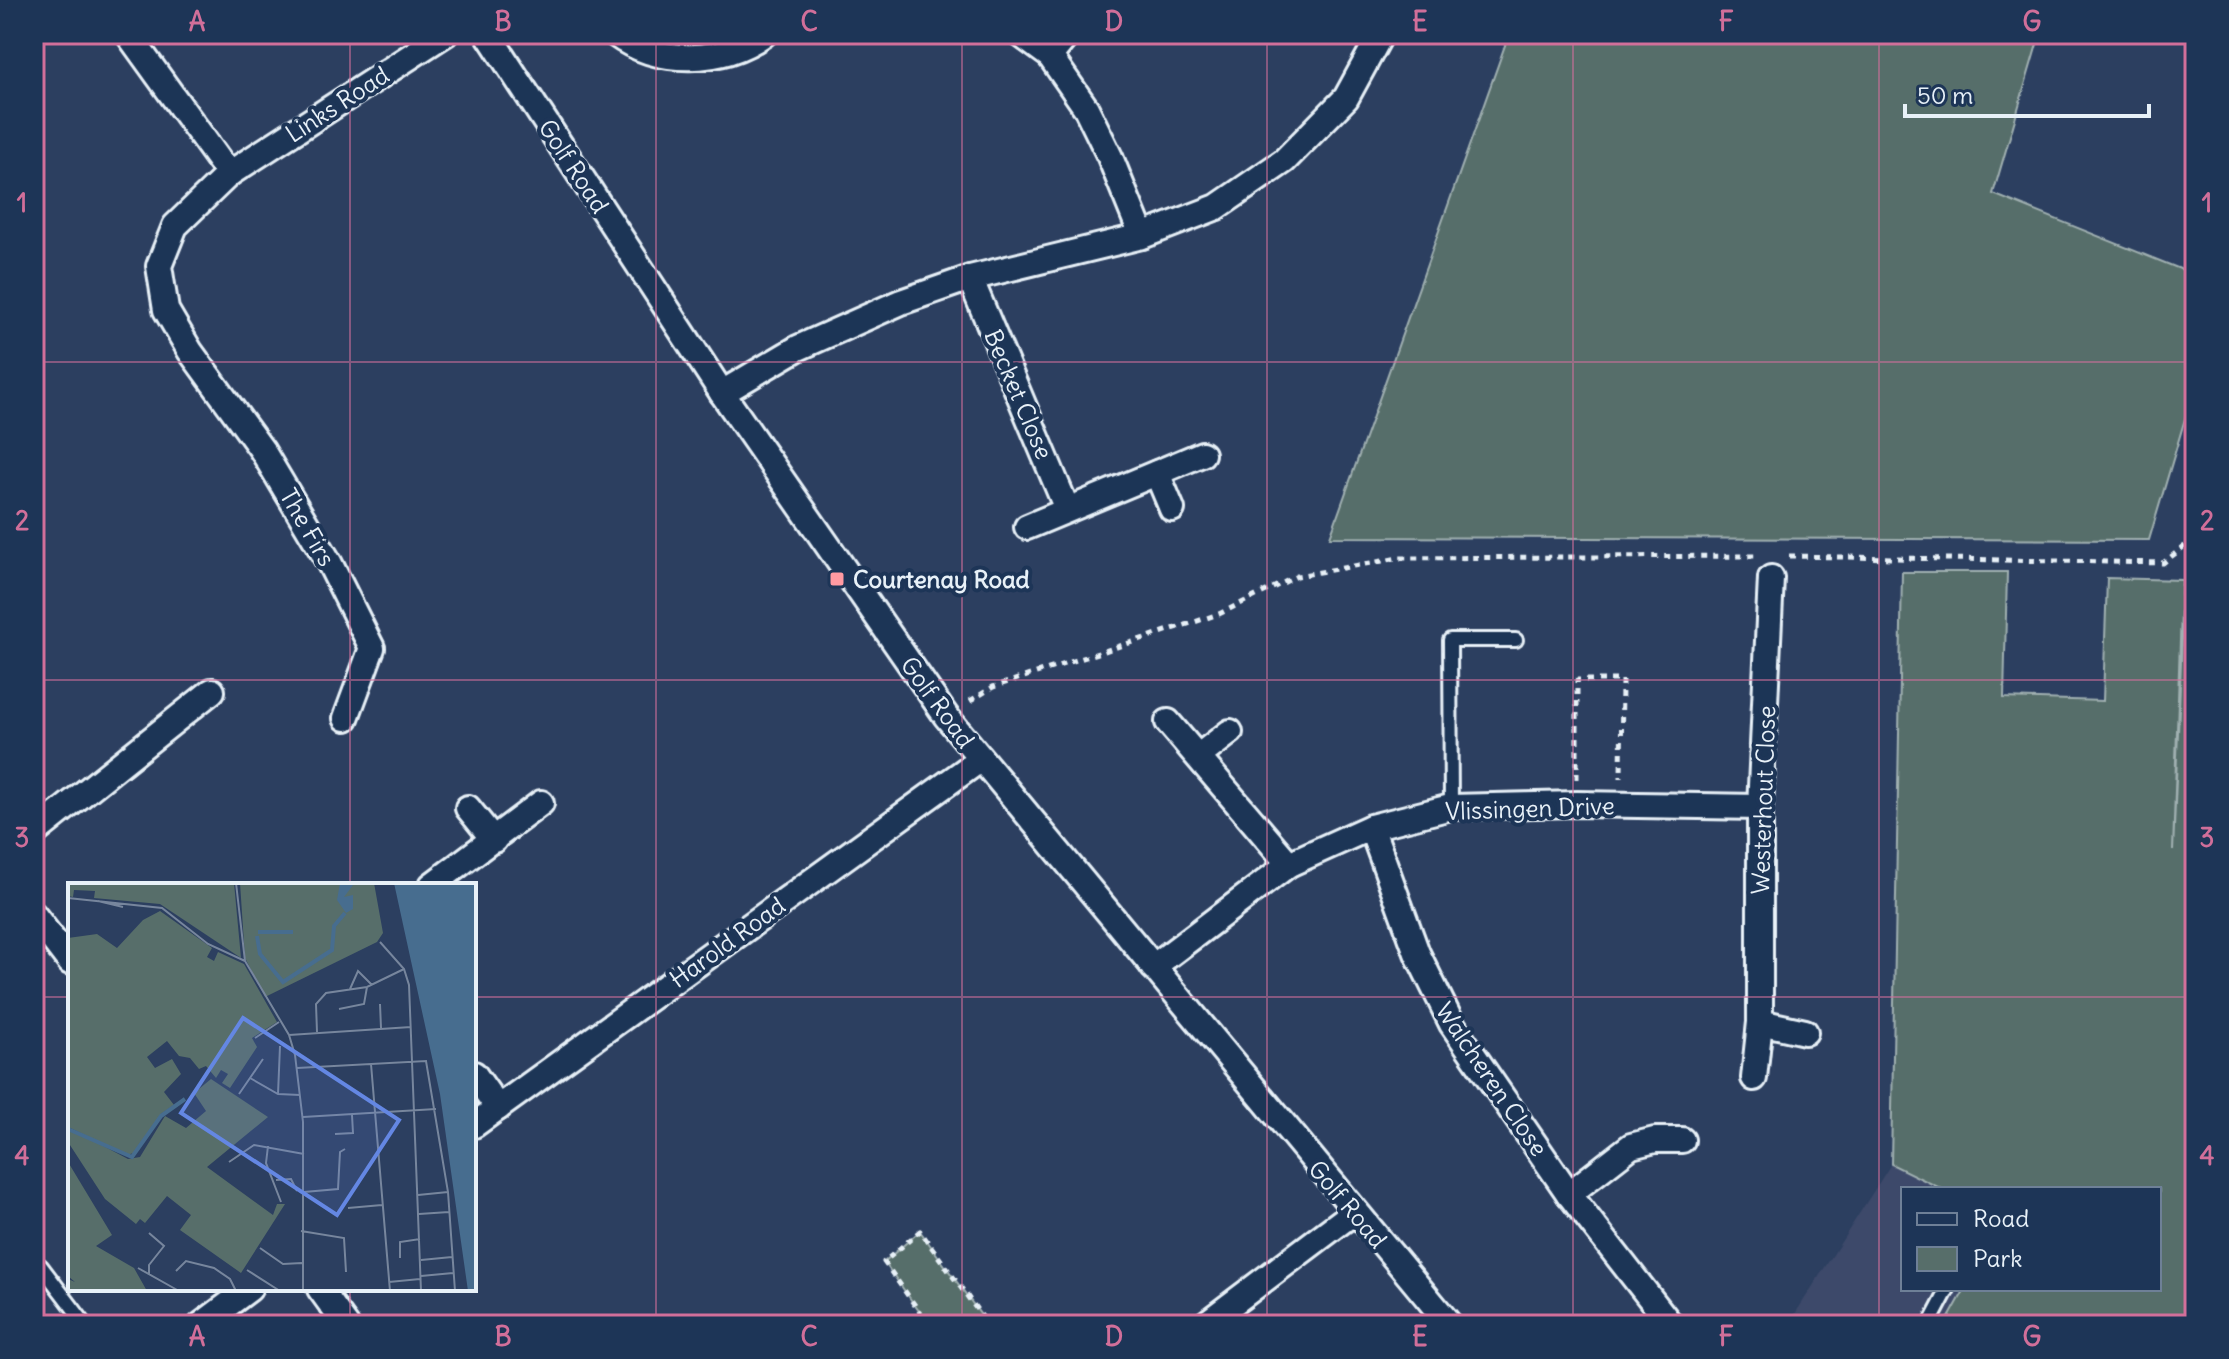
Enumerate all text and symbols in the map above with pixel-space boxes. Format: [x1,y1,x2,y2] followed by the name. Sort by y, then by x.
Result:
[189,5,206,38] text: A
[494,5,512,38] text: B
[800,5,818,38] text: C
[1105,5,1123,38] text: D
[1412,5,1428,38] text: E
[1719,5,1734,38] text: F
[2023,5,2042,38] text: G
[280,59,394,149] street label: Links Road
[1905,68,2149,118] scale bar
[1917,80,1973,110] text: 50 m
[533,113,615,219] street label: Golf Road
[17,186,27,219] text: 1
[2202,186,2212,219] text: 1
[978,325,1060,463] street label: Becket Close
[274,483,342,571] street label: The Firs
[15,504,29,537] text: 2
[2200,504,2214,537] text: 2
[853,564,1030,594] place label: Courtenay Road
[828,570,846,588] marker: Courtenay Road
[895,650,981,754] street label: Golf Road
[1745,705,1781,895] street label: Westerhout Close
[1445,790,1615,826] street label: Vlissingen Drive
[15,821,29,854] text: 3
[2200,821,2214,854] text: 3
[68,883,476,1291] inset map
[663,890,791,994] street label: Harold Road
[1429,996,1555,1162] street label: Walcheren Close
[14,1139,30,1172] text: 4
[2199,1139,2215,1172] text: 4
[1302,1154,1394,1254] street label: Golf Road
[1901,1187,2161,1291] legend
[1973,1203,2029,1233] text: Road
[1973,1243,2023,1273] text: Park
[189,1320,206,1353] text: A
[494,1320,512,1353] text: B
[800,1320,818,1353] text: C
[1105,1320,1123,1353] text: D
[1412,1320,1428,1353] text: E
[1719,1320,1734,1353] text: F
[2023,1320,2042,1353] text: G

